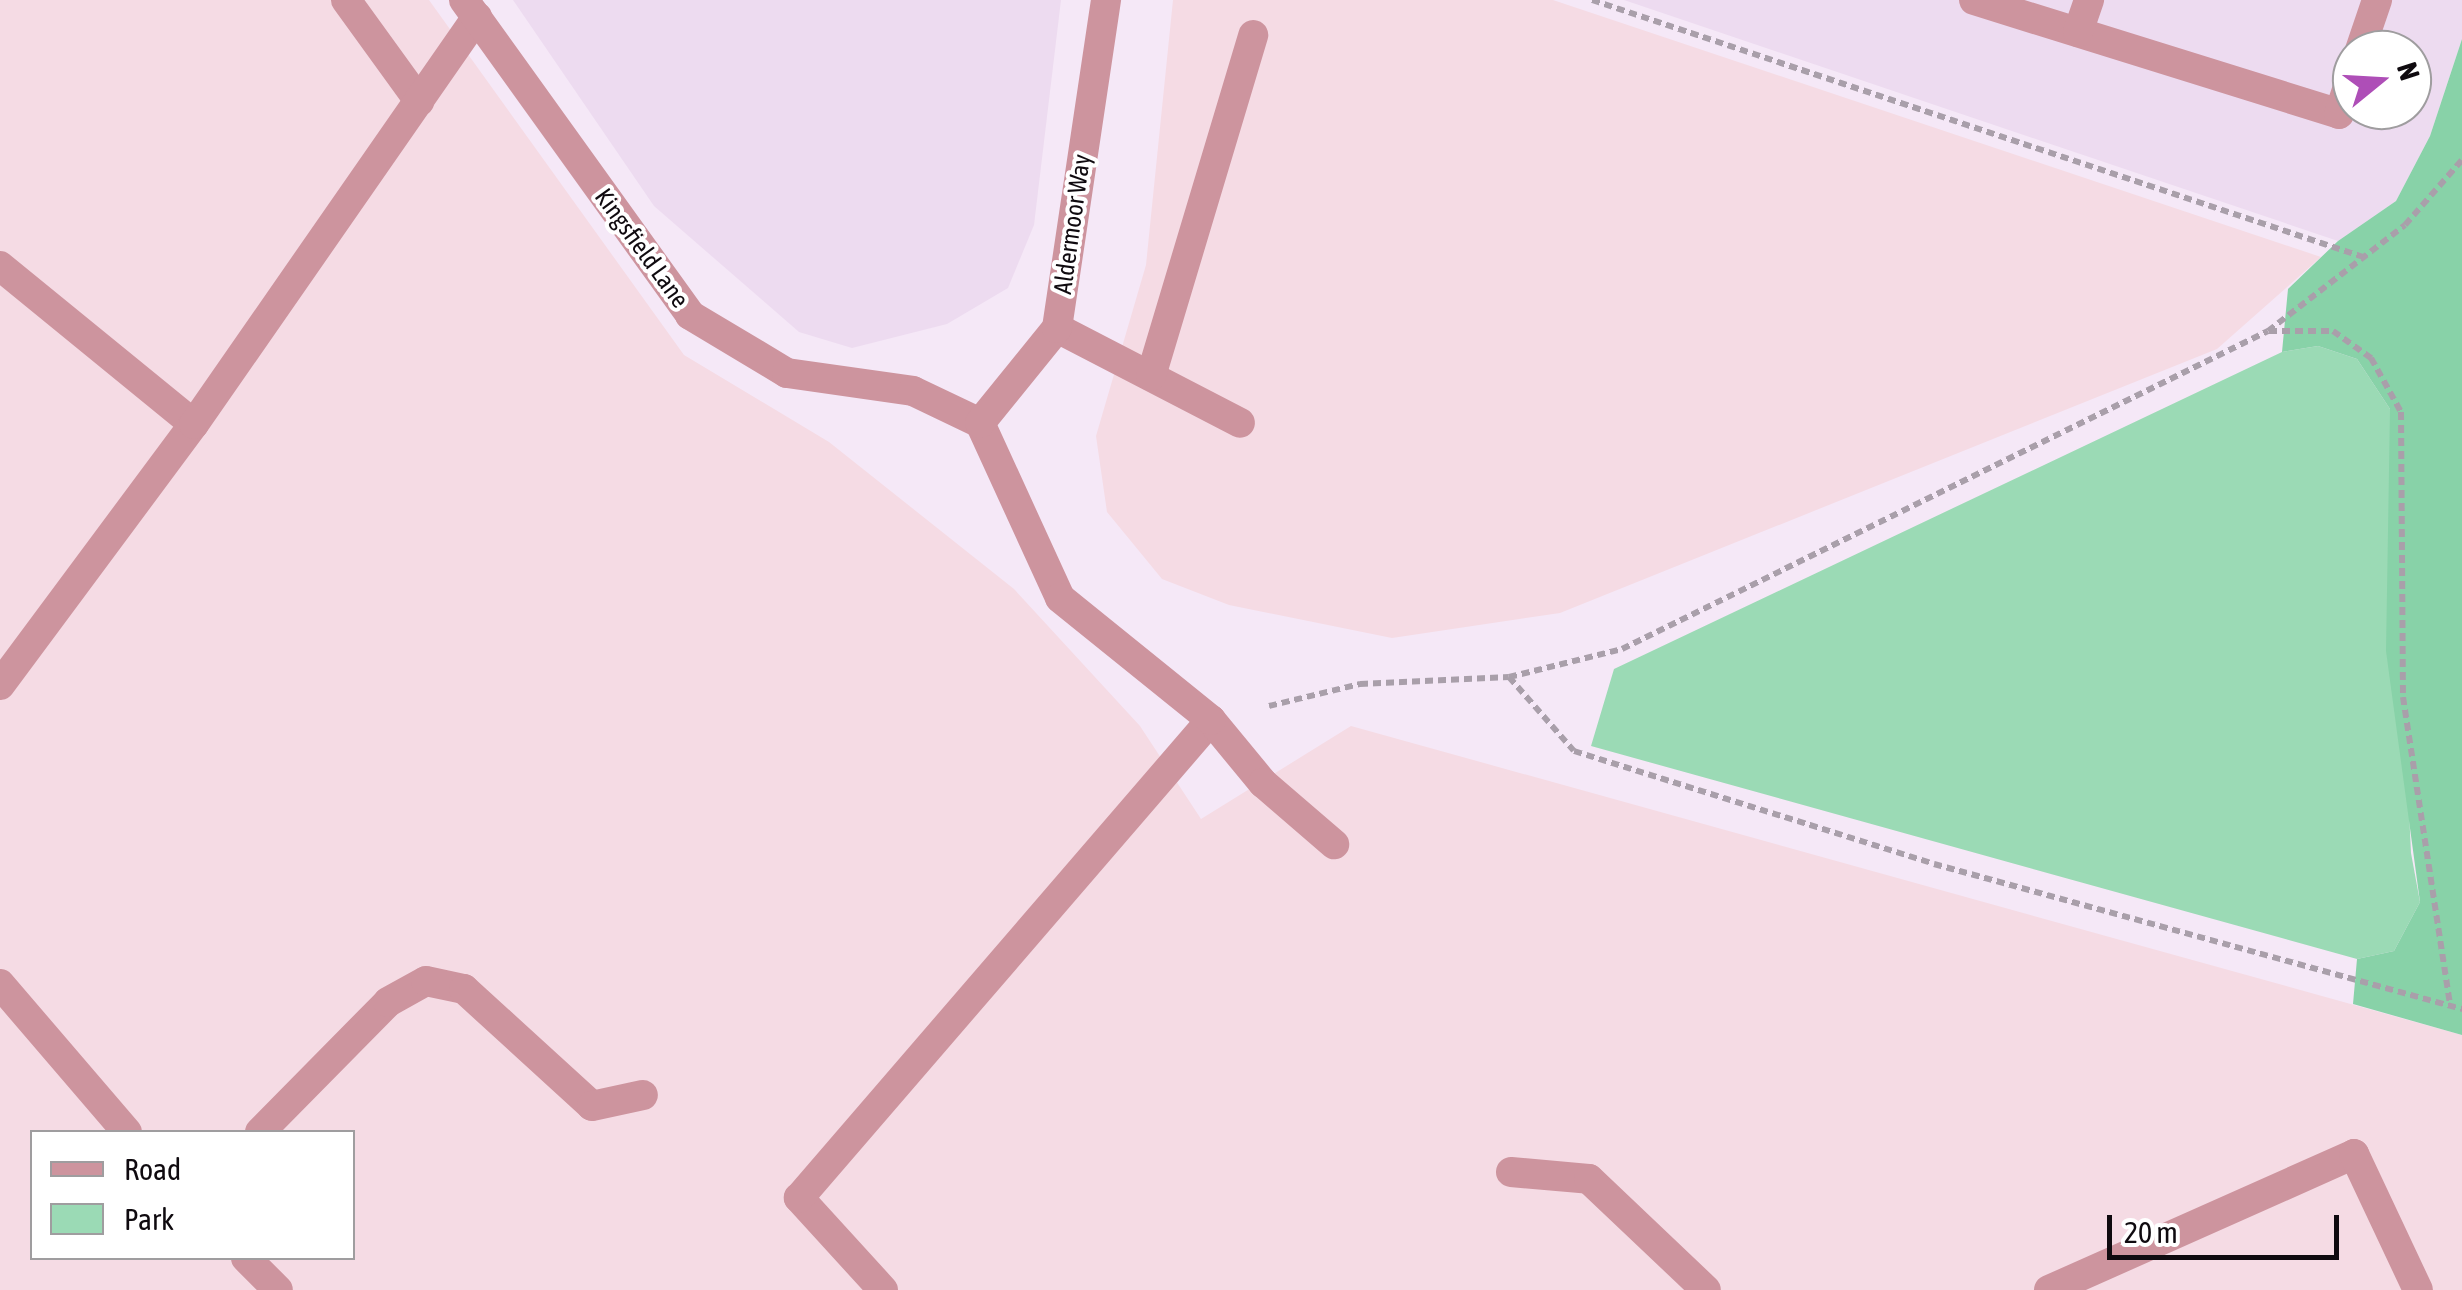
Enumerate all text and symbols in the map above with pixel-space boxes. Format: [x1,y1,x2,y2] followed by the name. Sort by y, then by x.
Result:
[2332,30,2432,130] north arrow
[2391,59,2426,84] text: N
[1047,152,1097,296] street label: Aldermoor Way
[589,183,695,313] street label: Kingsfield Lane
[30,1130,355,1260] legend
[124,1152,181,1186] text: Road
[2112,1195,2344,1257] scale bar
[124,1202,174,1236] text: Park
[2124,1215,2178,1249] text: 20 m

